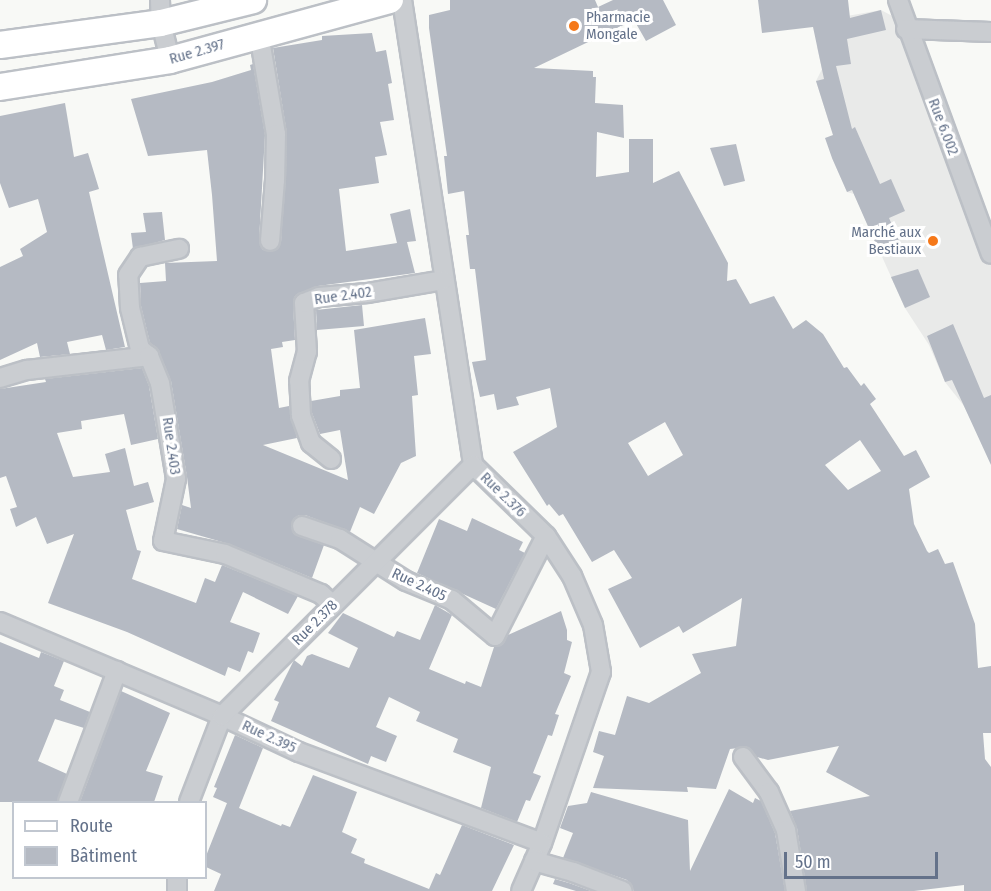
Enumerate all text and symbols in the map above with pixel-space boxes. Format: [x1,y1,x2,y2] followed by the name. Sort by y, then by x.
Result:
[586,8,651,43] place label: Pharmacie Mongale
[567,19,581,33] marker: Pharmacie Mongale
[167,36,227,68] street label: Rue 2.397
[924,96,962,158] street label: Rue 6.002
[851,223,921,258] place label: Marché aux Bestiaux
[926,234,940,248] marker: Marché aux Bestiaux
[313,283,373,309] street label: Rue 2.402
[158,416,184,476] street label: Rue 2.403
[476,469,530,521] street label: Rue 2.376
[389,565,449,605] street label: Rue 2.405
[289,597,341,649] street label: Rue 2.378
[239,717,299,757] street label: Rue 2.395
[12,801,207,879] legend
[70,815,113,837] text: Route
[787,840,942,878] scale bar
[70,845,137,867] text: Bâtiment
[795,851,831,873] text: 50 m

